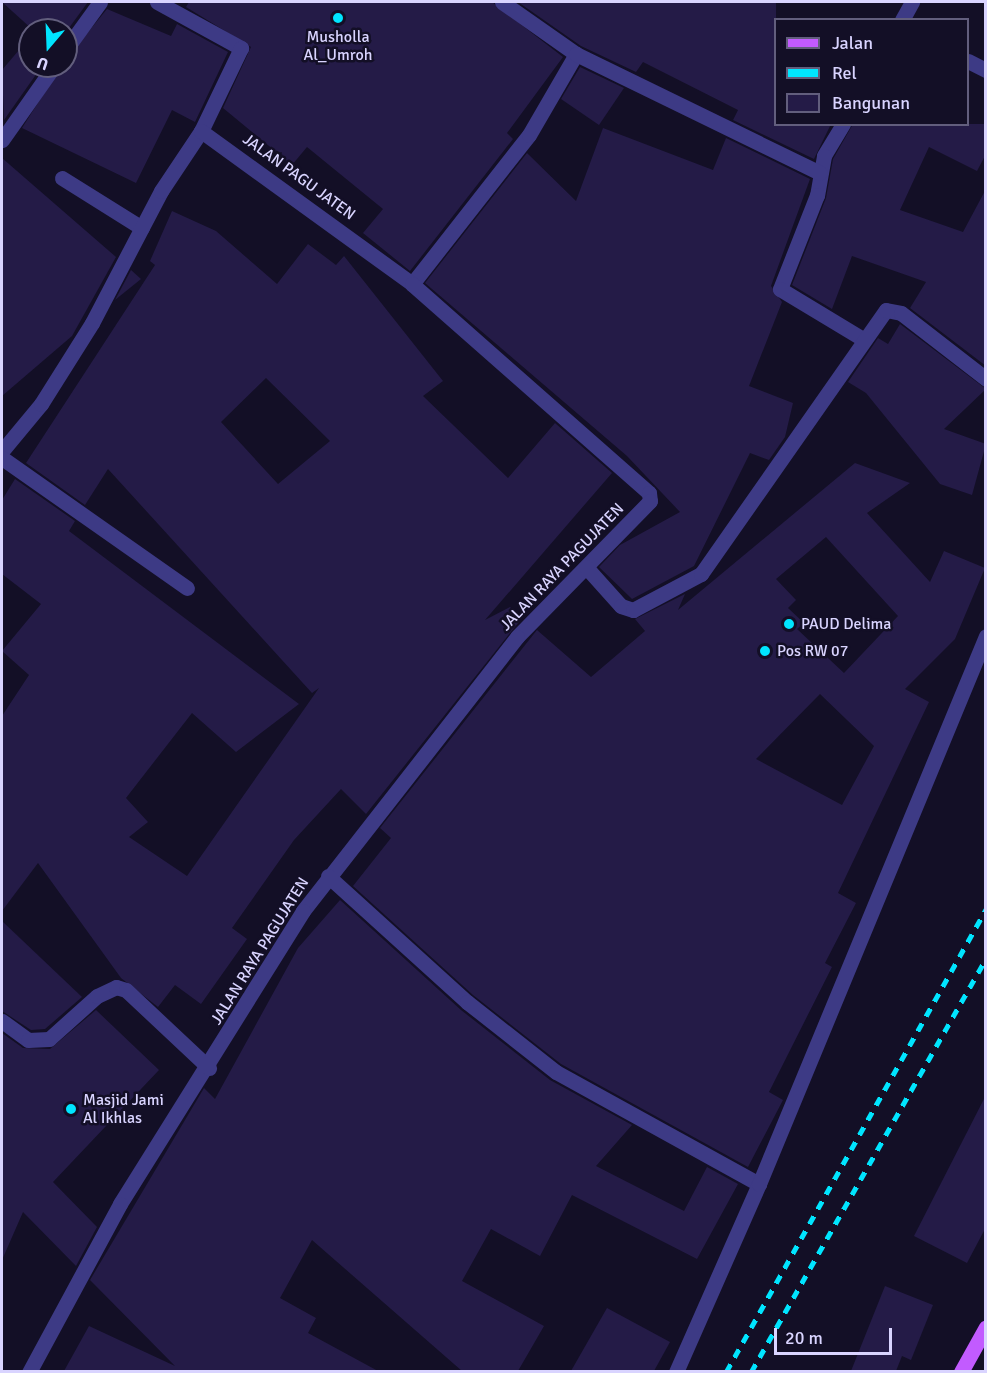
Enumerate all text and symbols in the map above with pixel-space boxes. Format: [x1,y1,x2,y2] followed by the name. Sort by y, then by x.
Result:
[331,11,345,25] marker: Musholla Al_Umroh
[18,18,78,78] north arrow
[774,18,969,126] legend
[304,27,372,65] place label: Musholla Al_Umroh
[832,32,873,54] text: Jalan
[34,52,51,74] text: U
[832,62,857,84] text: Rel
[832,92,910,114] text: Bangunan
[239,130,359,224] street label: JALAN PAGU JATEN
[496,499,628,635] street label: JALAN RAYA PAGUJATEN
[801,614,891,634] place label: PAUD Delima
[782,617,796,631] marker: PAUD Delima
[777,641,848,661] place label: Pos RW 07
[758,644,772,658] marker: Pos RW 07
[207,874,313,1028] street label: JALAN RAYA PAGUJATEN
[83,1090,164,1128] place label: Masjid Jami Al Ikhlas
[64,1102,78,1116] marker: Masjid Jami Al Ikhlas
[777,1316,896,1354] scale bar
[785,1327,823,1349] text: 20 m

